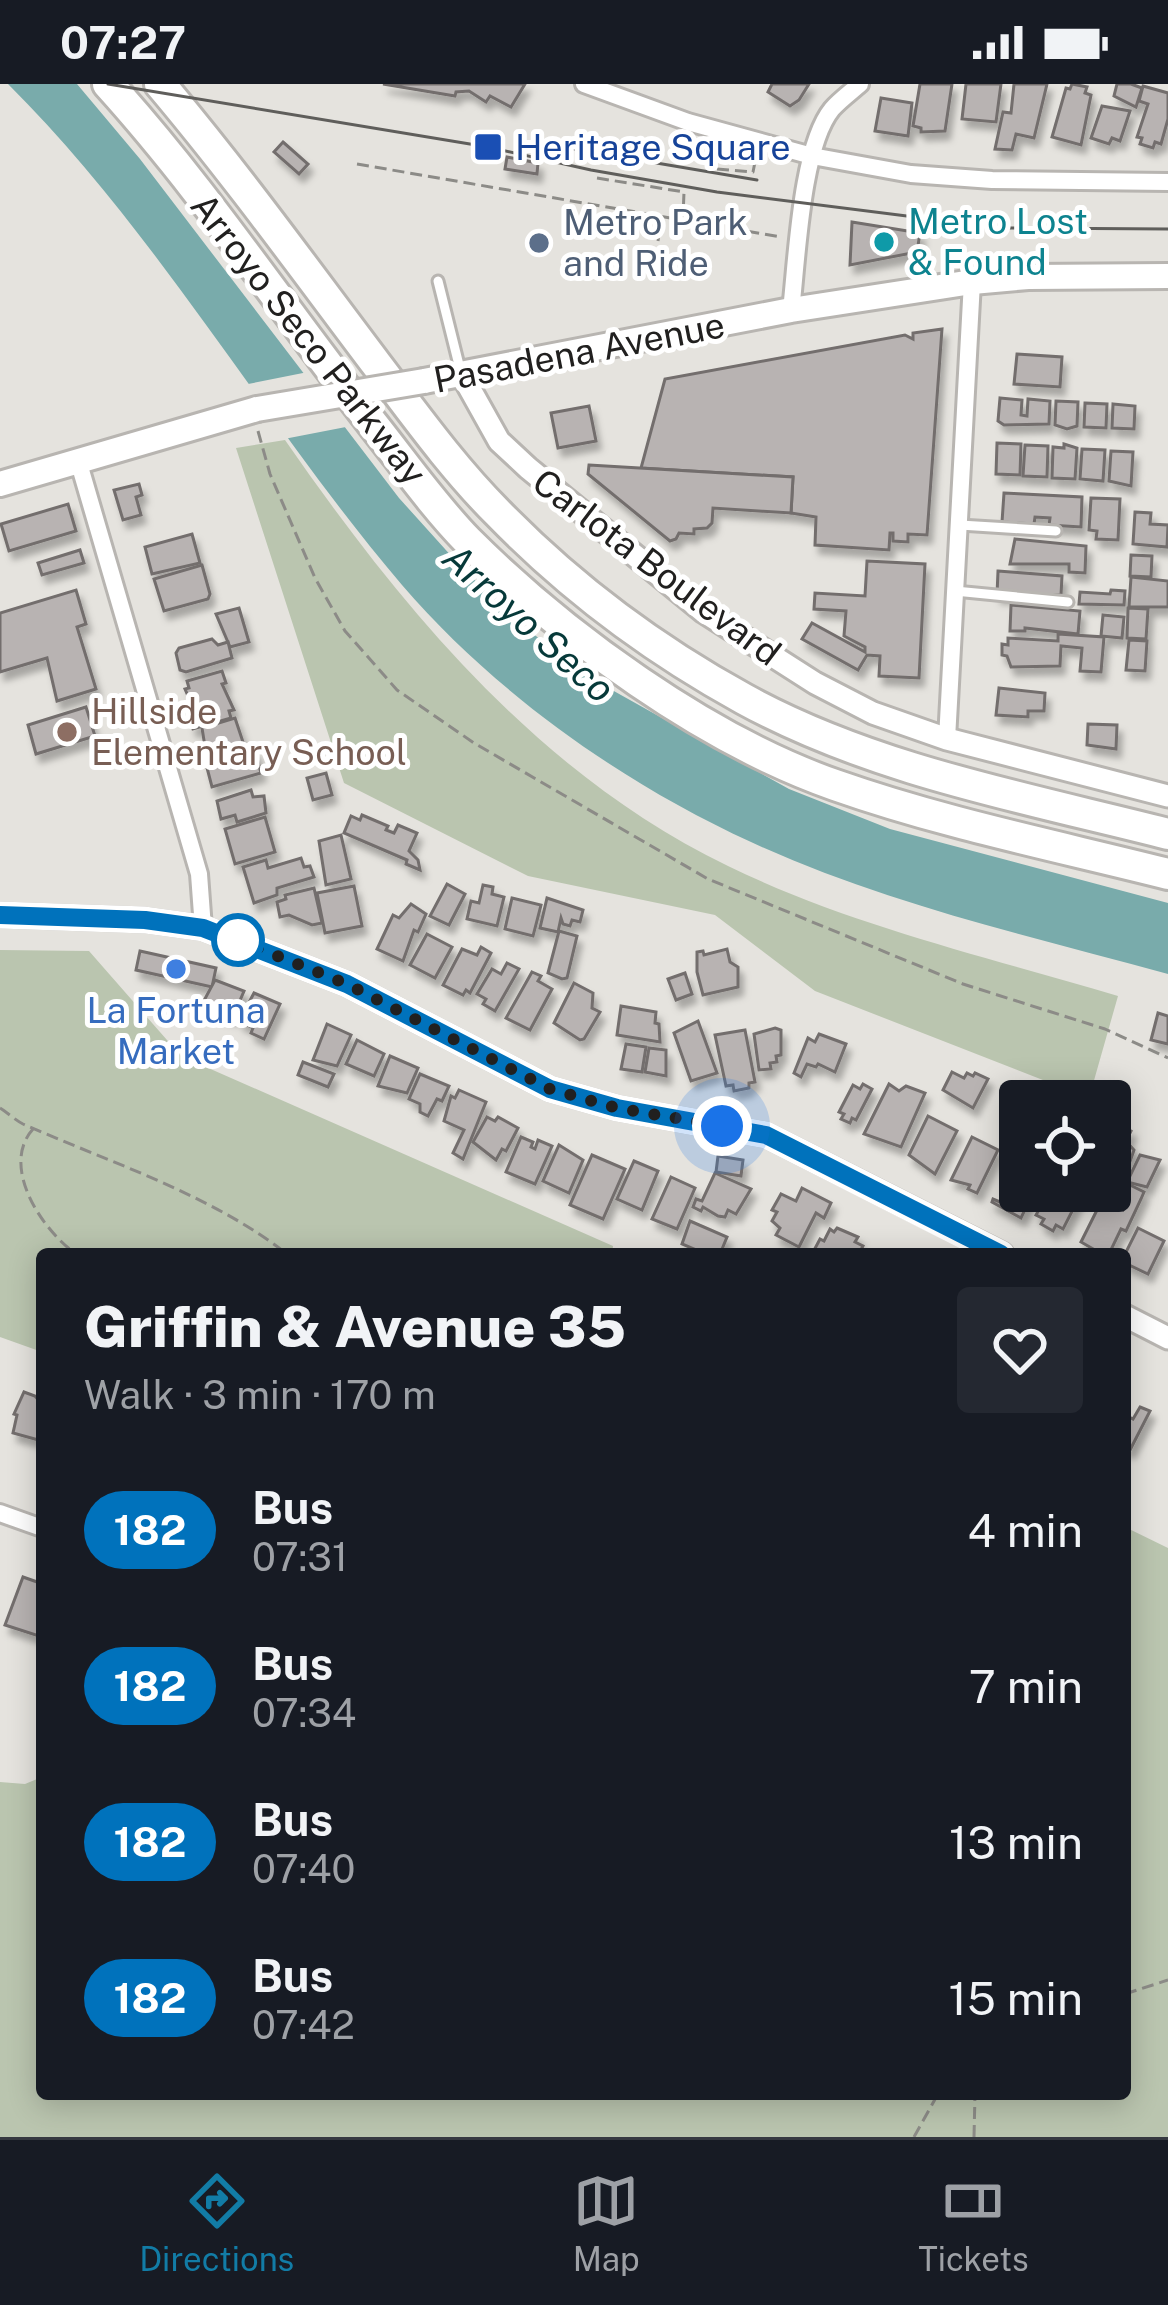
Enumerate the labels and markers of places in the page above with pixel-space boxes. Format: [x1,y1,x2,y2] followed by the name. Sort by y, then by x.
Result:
[515,126,791,168] place label: Heritage Square
[472,131,504,163] marker: Heritage Square
[908,200,1088,283] place label: Metro Lost & Found
[563,201,748,284] place label: Metro Park and Ride
[871,229,897,255] marker: Metro Lost & Found
[526,230,552,256] marker: Metro Park and Ride
[91,690,407,773] place label: Hillside Elementary School
[54,719,80,745] marker: Hillside Elementary School
[213,915,263,965] unlabelled marker
[163,956,189,982] marker: La Fortuna Market
[86,989,266,1072] place label: La Fortuna Market

